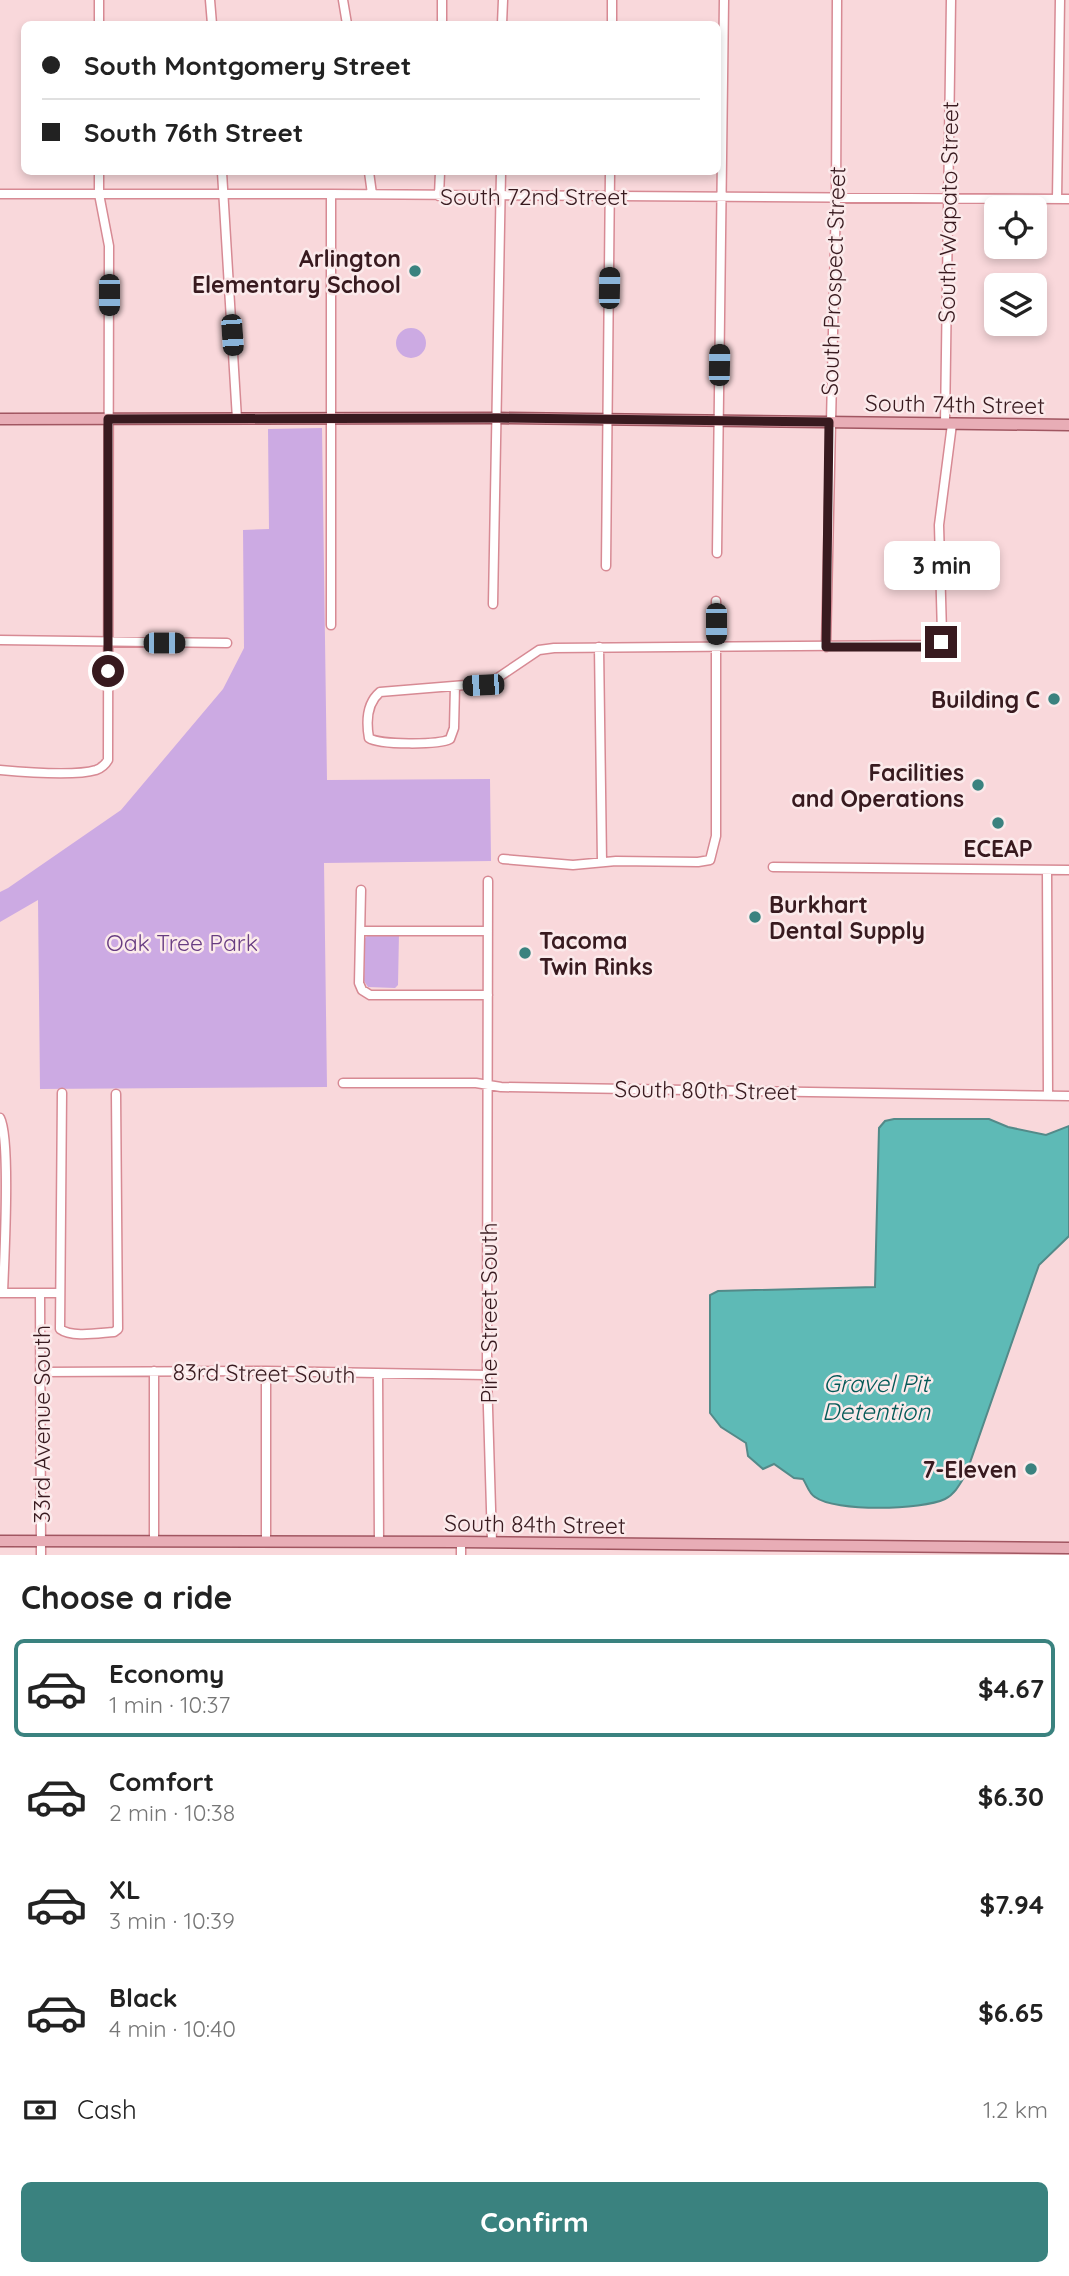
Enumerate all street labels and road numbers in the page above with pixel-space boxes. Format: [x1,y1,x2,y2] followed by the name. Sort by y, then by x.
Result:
[932,101,964,323] street label: South Wapato Street
[815,166,852,396] street label: South Prospect Street
[440,182,628,211] street label: South 72nd Street
[865,388,1045,420] street label: South 74th Street
[614,1074,798,1106] street label: South 80th Street
[474,1222,503,1404] street label: Pine Street South
[27,1325,56,1523] street label: 33rd Avenue South
[172,1357,356,1389] street label: 83rd Street South
[444,1508,626,1540] street label: South 84th Street

